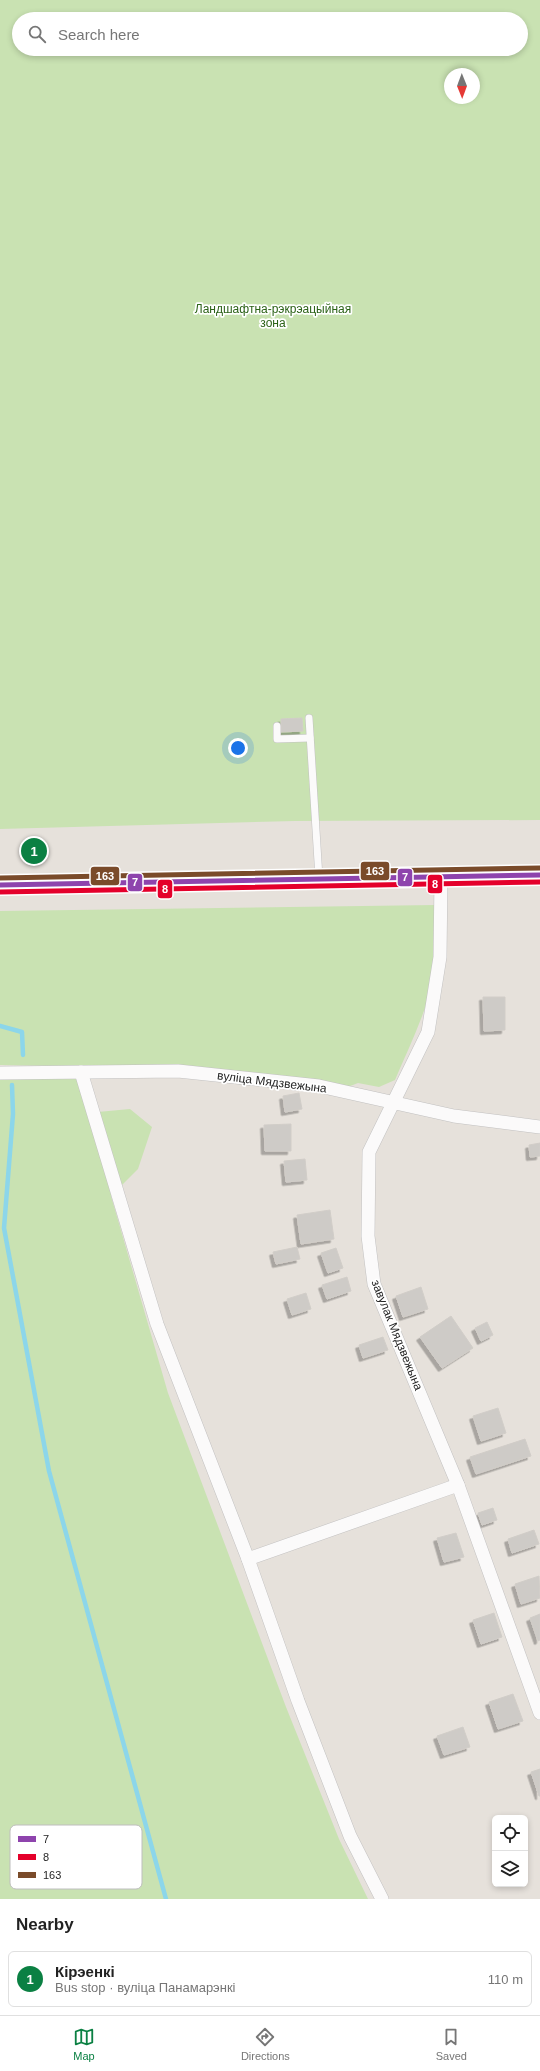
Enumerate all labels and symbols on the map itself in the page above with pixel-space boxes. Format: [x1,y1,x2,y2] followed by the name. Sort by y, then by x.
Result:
[444,68,480,104] north arrow
[195,302,351,330] park label: Ландшафтна-рэкрэацыйная зона
[228,738,248,758] your location
[21,836,47,866] pin: 1
[360,861,390,881] line badge: 163
[366,865,384,877] text: 163
[90,866,120,886] line badge: 163
[397,868,413,887] line badge: 7
[96,870,114,882] text: 163
[402,871,408,883] text: 7
[127,873,143,892] line badge: 7
[427,874,443,894] line badge: 8
[132,876,138,888] text: 7
[432,878,438,890] text: 8
[157,879,173,899] line badge: 8
[162,883,168,895] text: 8
[216,1068,328,1096] street label: вуліца Мядзвежына
[368,1278,426,1393] street label: завулак Мядзвежына
[10,1825,142,1889] legend
[43,1833,49,1845] text: 7
[43,1851,49,1863] text: 8
[43,1869,61,1881] text: 163

